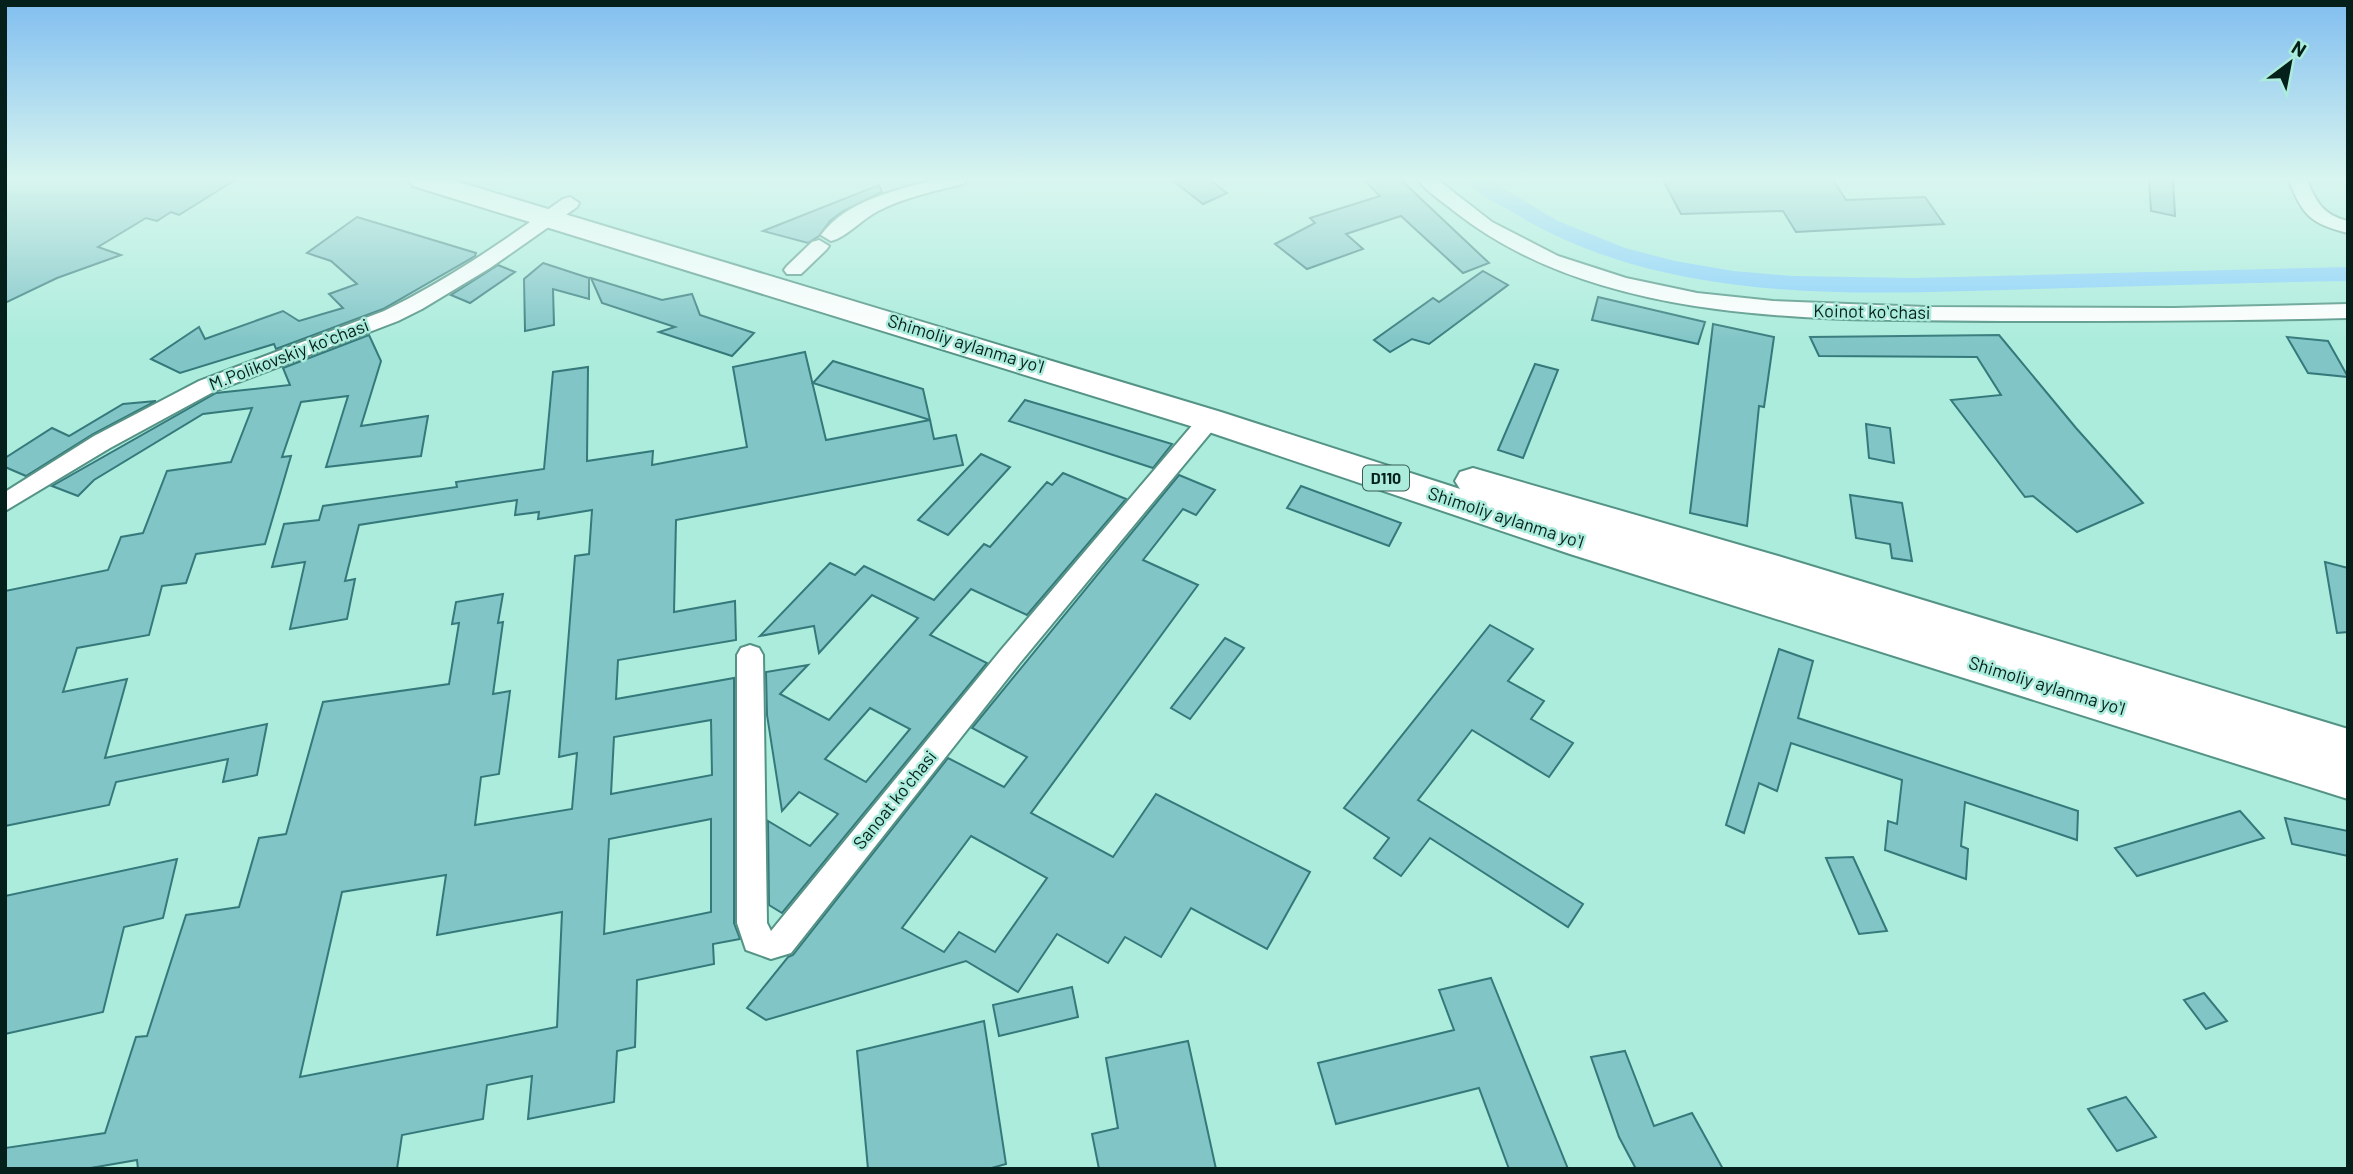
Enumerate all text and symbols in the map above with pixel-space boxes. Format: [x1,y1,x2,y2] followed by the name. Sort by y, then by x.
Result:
[2255,28,2325,98] north arrow
[2288,35,2311,61] text: N
[1813,299,1931,323] street label: Koinot koʻchasi
[885,309,1047,377] street label: Shimoliy aylanma yoʻl
[206,313,372,395] street label: M.Polikovskiy koʻchasi
[1363,466,1409,491] road number: D110
[1426,481,1587,553] street label: Shimoliy aylanma yoʻl
[1966,651,2128,719] street label: Shimoliy aylanma yoʻl
[848,745,941,853] street label: Sanoat koʻchasi

